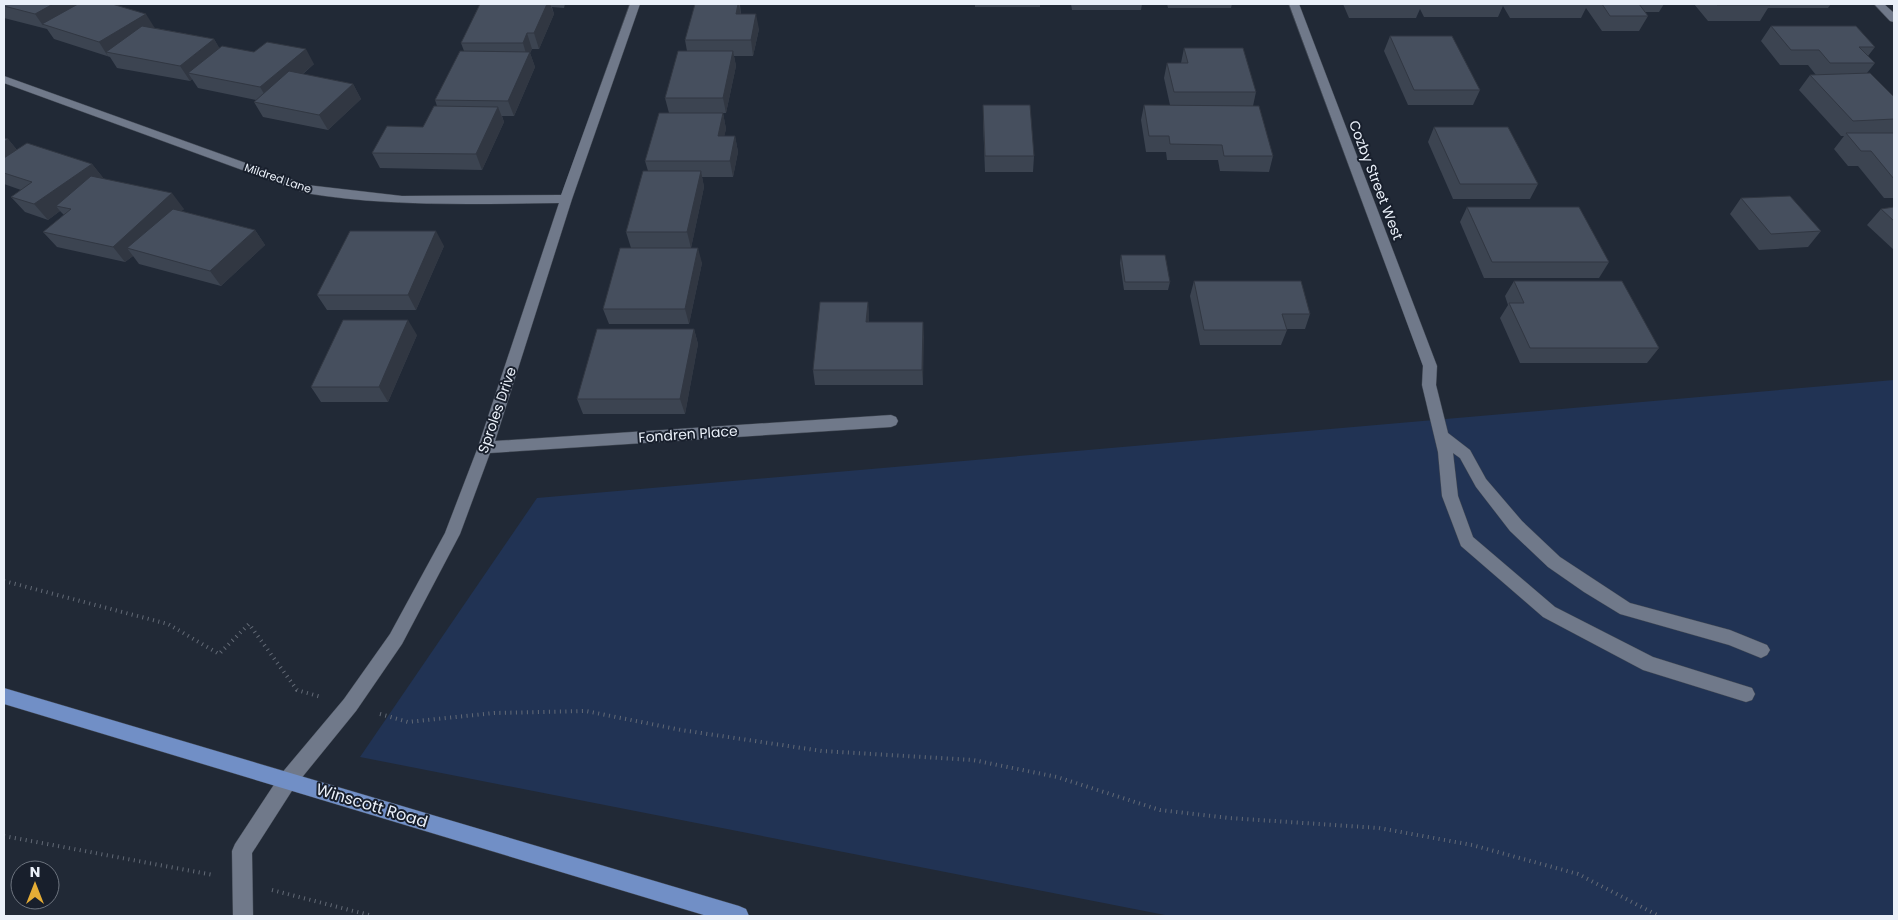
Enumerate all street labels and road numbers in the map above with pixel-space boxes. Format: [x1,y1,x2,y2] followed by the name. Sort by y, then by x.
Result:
[1344,117,1408,243] street label: Cozby Street West
[242,159,314,197] street label: Mildred Lane
[473,364,521,456] street label: Sproles Drive
[638,421,739,447] street label: Fondren Place
[313,778,431,833] street label: Winscott Road

